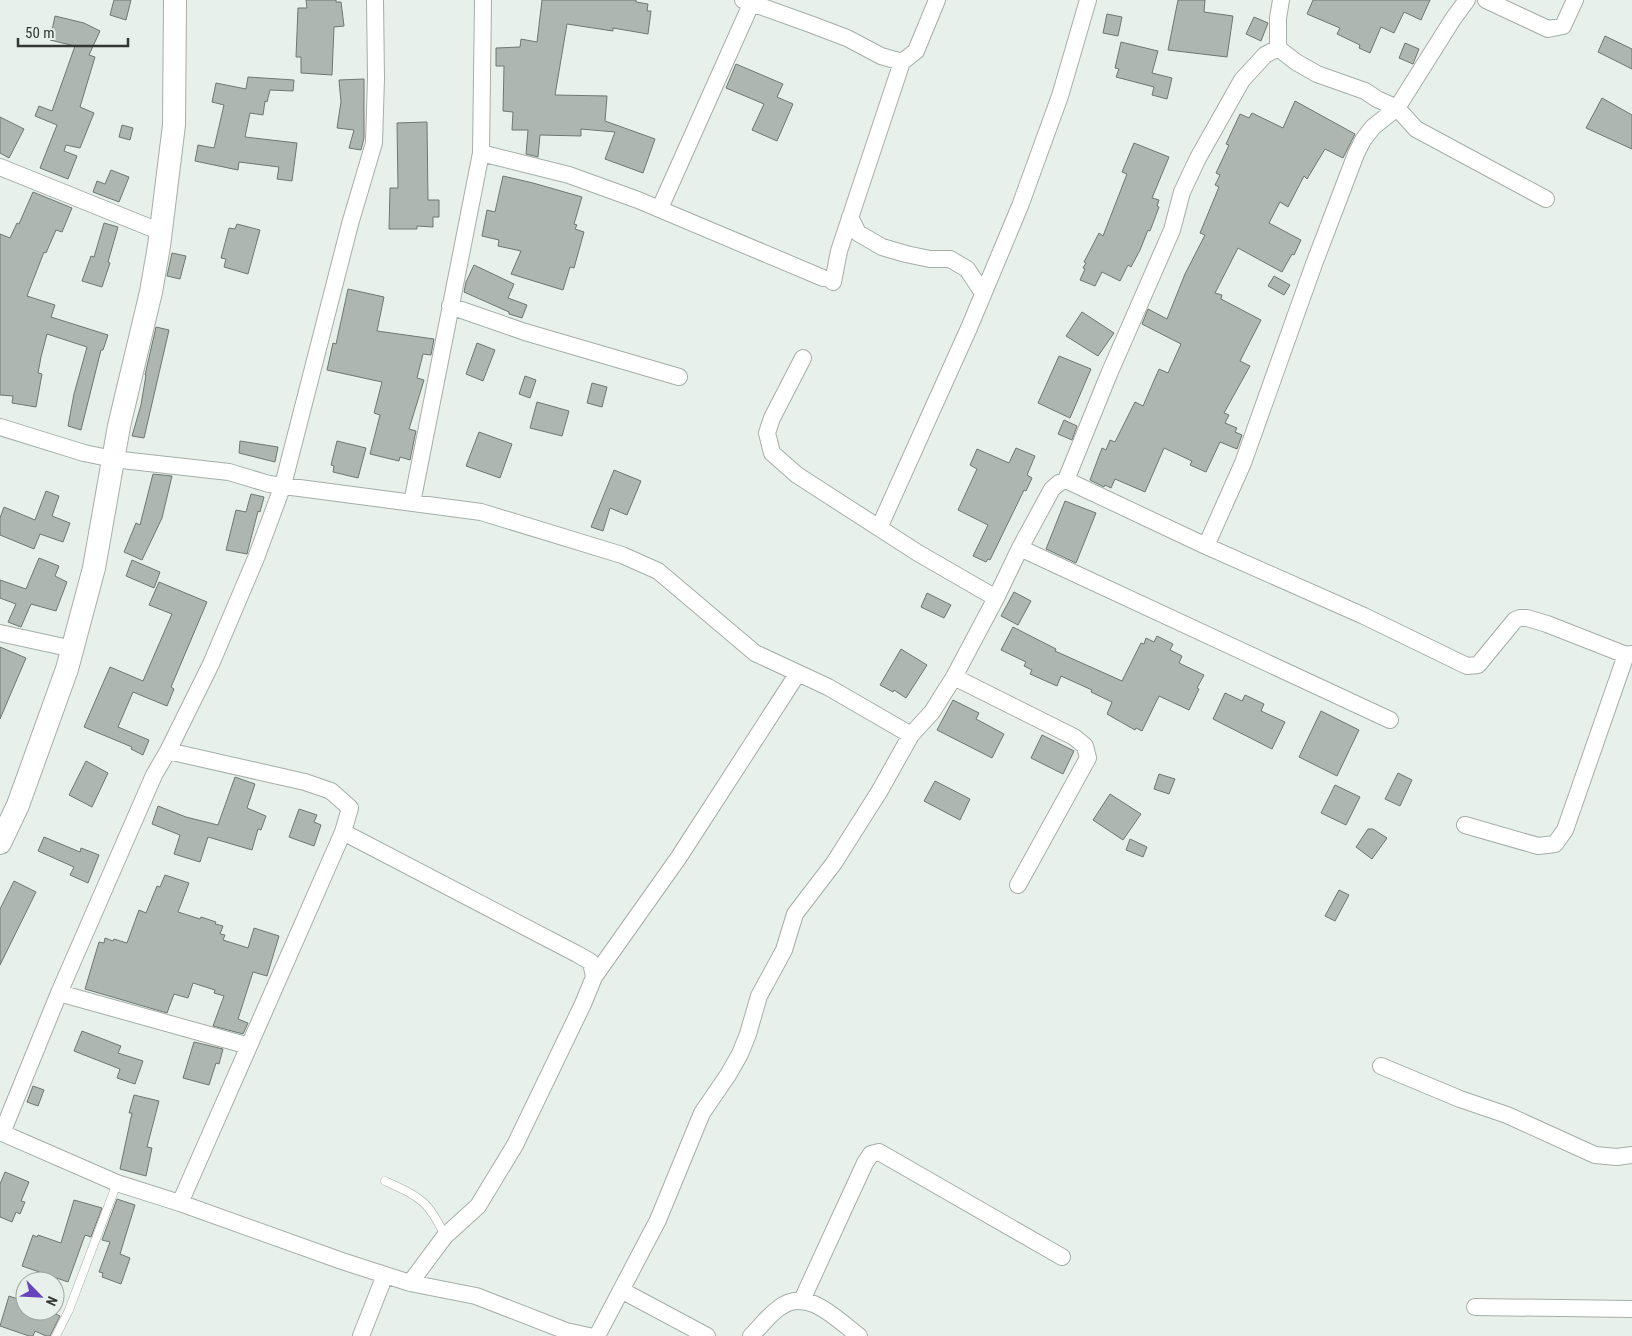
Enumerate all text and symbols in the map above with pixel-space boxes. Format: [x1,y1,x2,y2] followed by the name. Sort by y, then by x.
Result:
[18,15,128,47] scale bar
[25,24,55,42] text: 50 m
[15,1271,65,1321] north arrow
[43,1294,61,1308] text: N

